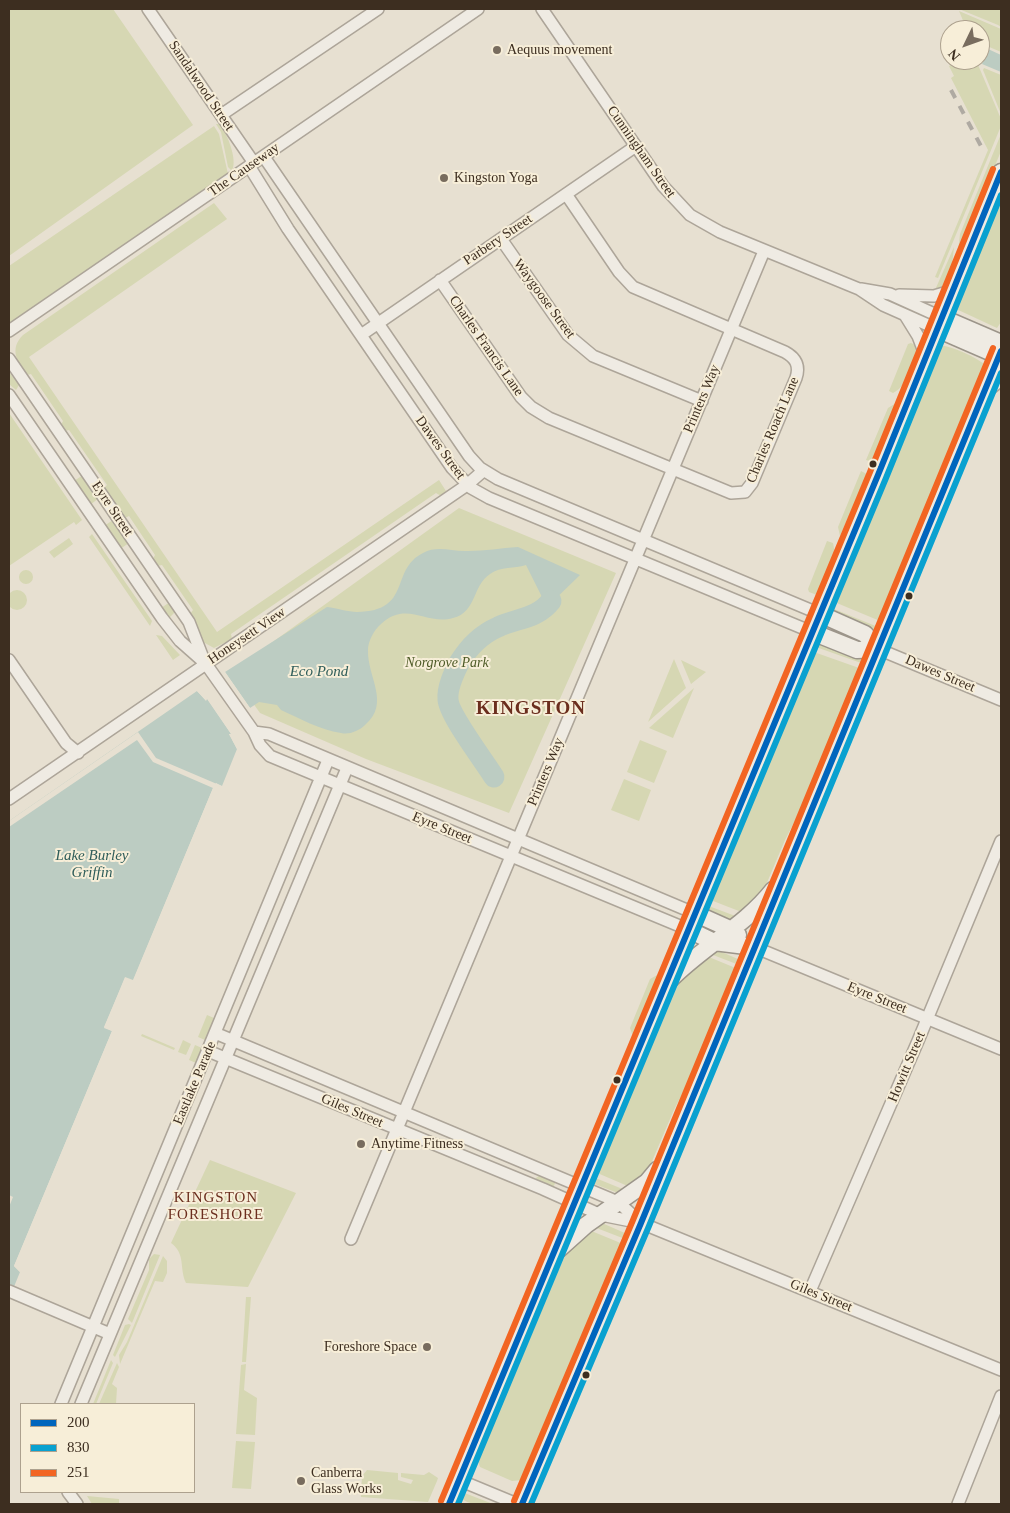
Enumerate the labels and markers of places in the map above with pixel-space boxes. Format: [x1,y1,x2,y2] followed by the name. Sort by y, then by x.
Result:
[507,42,612,58] place label: Aequus movement
[491,44,503,56] marker: Aequus movement
[454,170,538,186] place label: Kingston Yoga
[438,172,450,184] marker: Kingston Yoga
[868,459,878,469] unlabelled marker
[904,591,914,601] unlabelled marker
[612,1075,622,1085] unlabelled marker
[371,1136,463,1152] place label: Anytime Fitness
[355,1138,367,1150] marker: Anytime Fitness
[324,1339,417,1355] place label: Foreshore Space
[421,1341,433,1353] marker: Foreshore Space
[581,1370,591,1380] unlabelled marker
[311,1465,382,1498] place label: Canberra Glass Works
[295,1475,307,1487] marker: Canberra Glass Works

